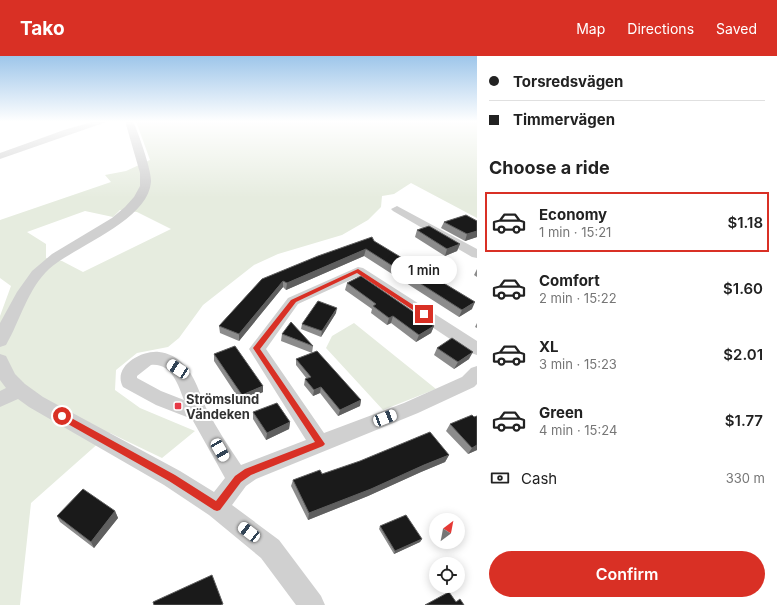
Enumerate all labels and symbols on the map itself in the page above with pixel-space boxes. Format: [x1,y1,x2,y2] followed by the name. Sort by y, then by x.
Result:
[391,256,457,284] callout: 1 min
[415,305,433,323] route end
[165,357,191,381] car
[186,391,259,422] place label: Strömslund Vändeken
[173,401,183,411] marker: Strömslund Vändeken
[53,407,71,425] route start
[372,408,398,428] car
[209,437,231,463] car
[429,513,465,549] north arrow
[236,520,262,544] car

